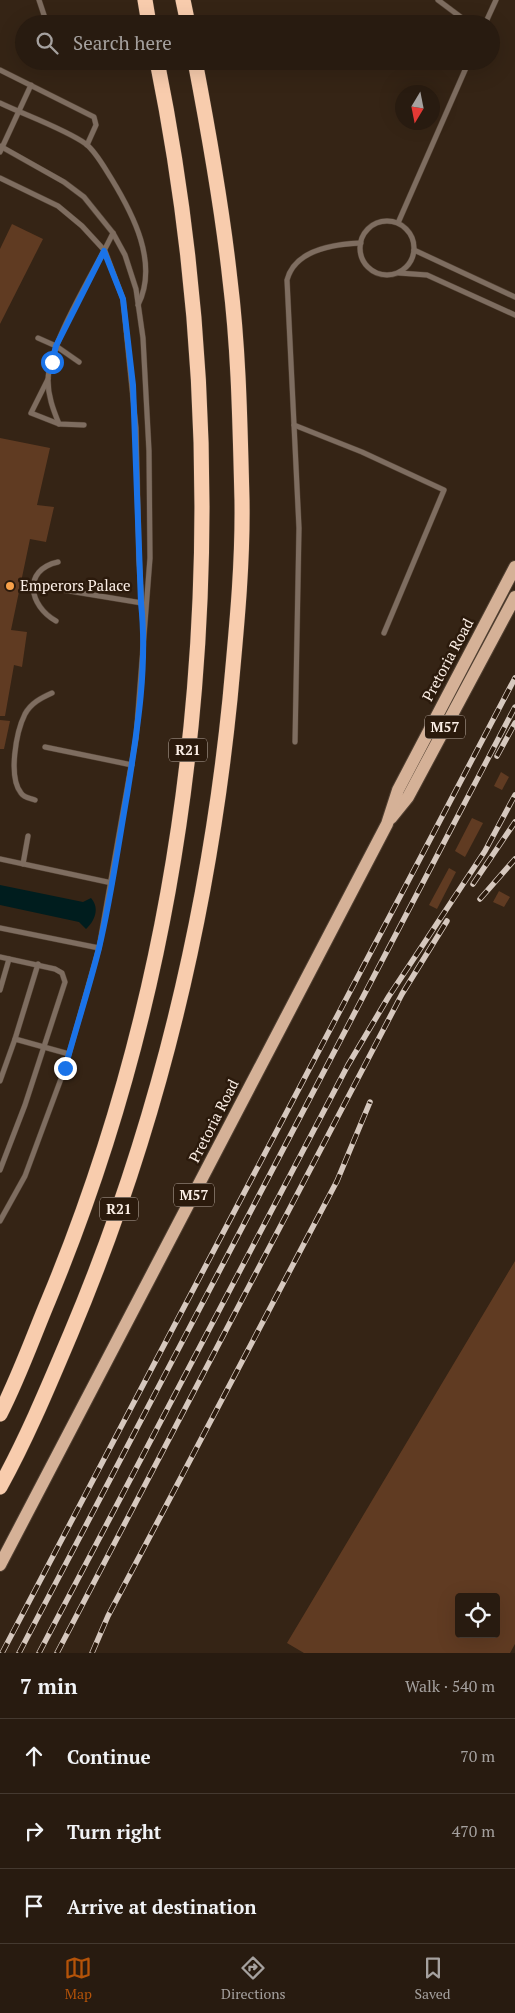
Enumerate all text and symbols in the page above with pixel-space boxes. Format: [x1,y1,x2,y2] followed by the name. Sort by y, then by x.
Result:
[15,15,500,70] search box
[33,29,61,57] icon: search
[73,30,172,55] text: Search here
[395,85,440,130] north arrow
[41,351,64,374] route start
[20,575,131,595] place label: Emperors Palace
[4,580,16,592] marker: Emperors Palace
[417,615,477,704] street label: Pretoria Road
[425,716,465,739] road number: M57
[169,738,207,762] road number: R21
[54,1057,77,1080] route end
[184,1075,243,1166] street label: Pretoria Road
[174,1184,214,1206] road number: M57
[100,1198,138,1220] road number: R21
[455,1593,500,1638] map controls
[455,1593,500,1638] button: locate
[20,1672,77,1700] text: 7 min
[405,1675,495,1697] text: Walk · 540 m
[20,1742,48,1770] icon: ahead
[67,1744,151,1769] text: Continue
[460,1745,495,1767] text: 70 m
[20,1817,48,1845] icon: right
[67,1819,161,1844] text: Turn right
[452,1820,495,1842] text: 470 m
[20,1892,48,1920] icon: arrive
[67,1894,256,1919] text: Arrive at destination
[64,1954,92,2003] tab: Map
[221,1954,286,2003] tab: Directions
[414,1954,451,2003] tab: Saved

